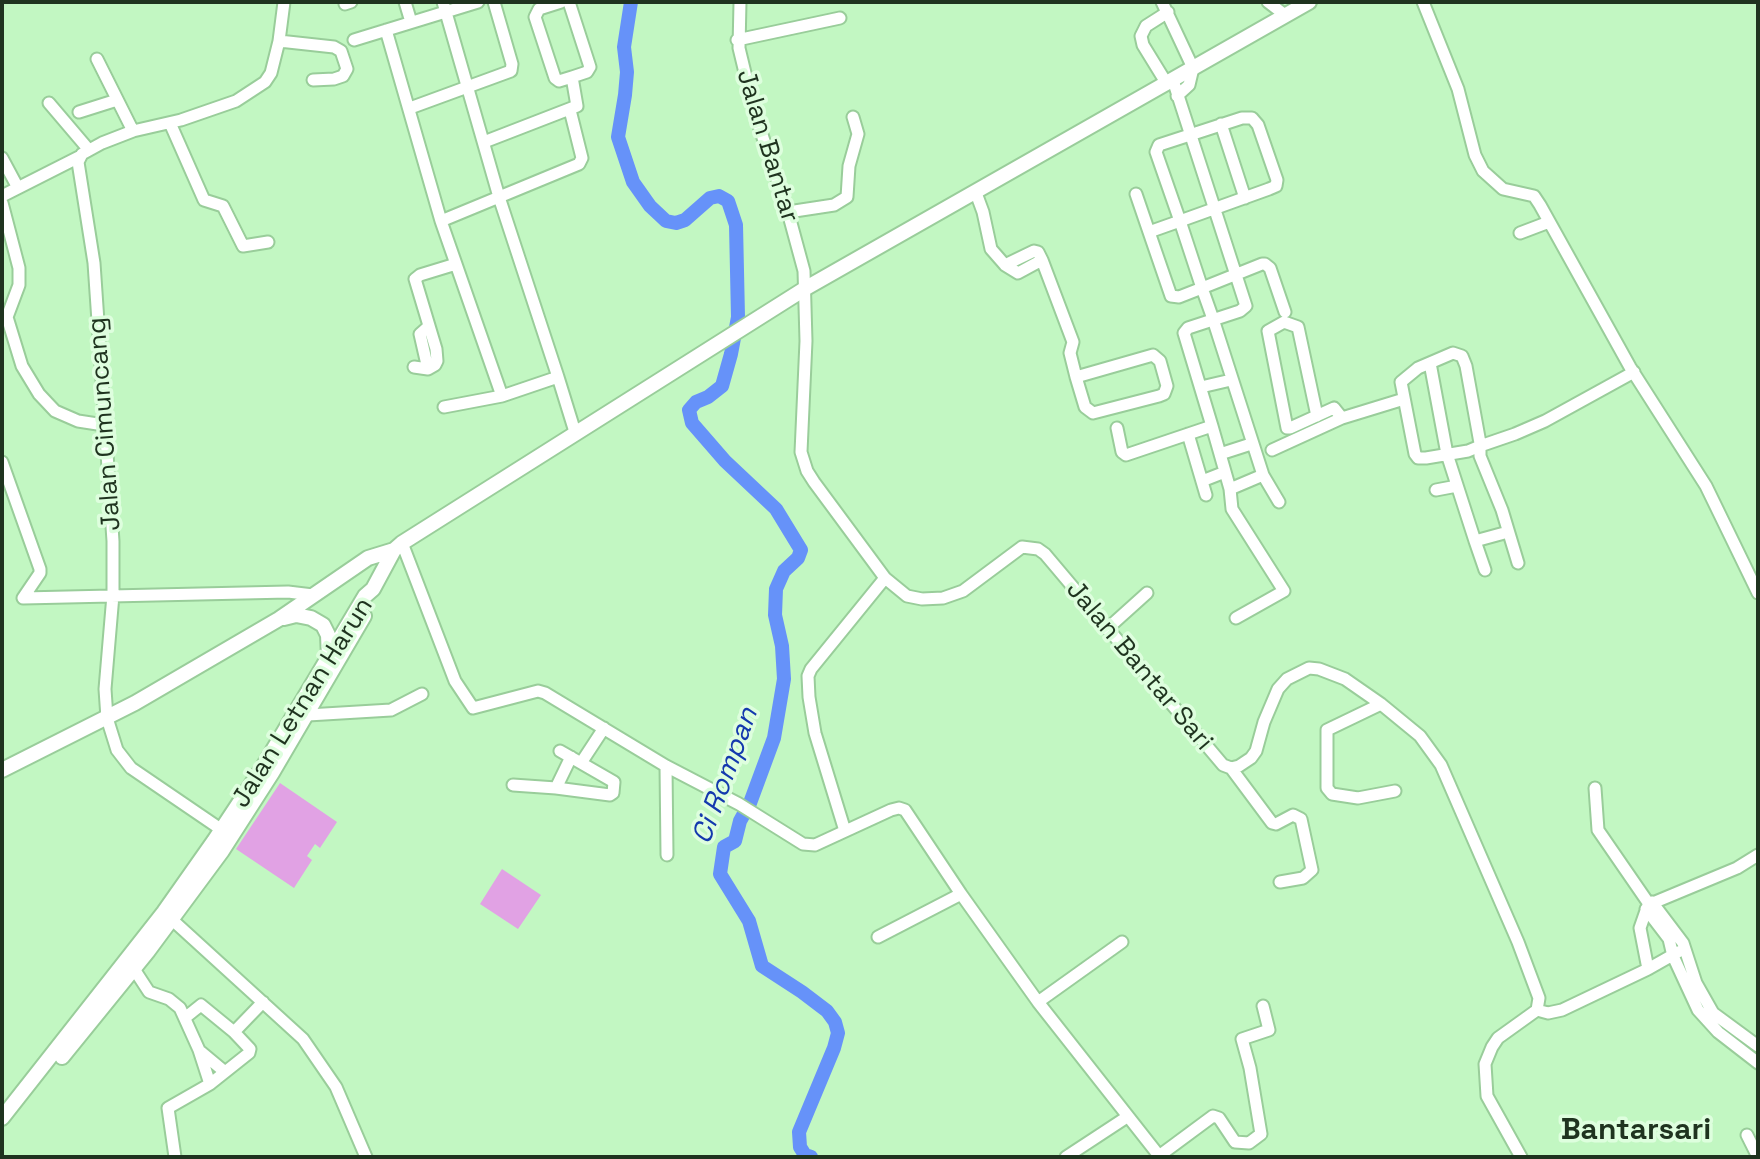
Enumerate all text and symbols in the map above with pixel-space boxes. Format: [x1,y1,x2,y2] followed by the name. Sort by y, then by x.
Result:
[729,66,805,226] street label: Jalan Bantar
[82,316,128,532] street label: Jalan Cimuncang
[1059,575,1219,757] street label: Jalan Bantar Sari
[226,592,380,814] street label: Jalan Letnan Harun
[686,703,766,849] water label: Ci Rompan
[1561,1113,1711,1149] district label: Bantarsari

